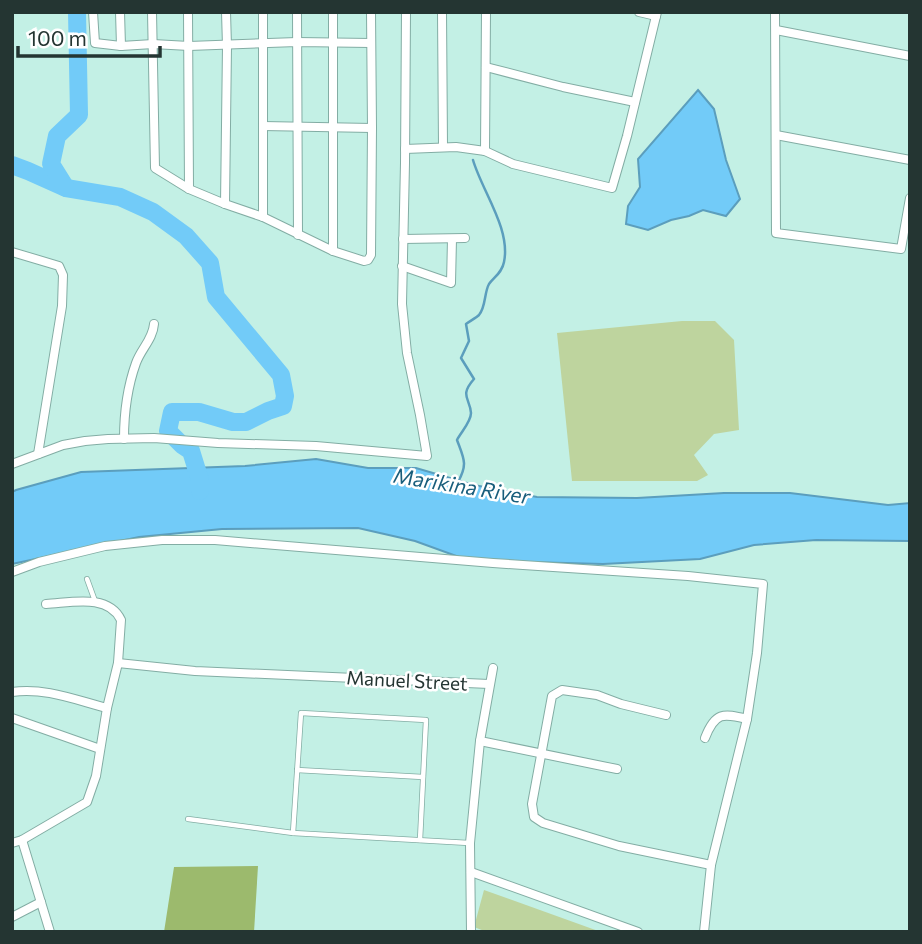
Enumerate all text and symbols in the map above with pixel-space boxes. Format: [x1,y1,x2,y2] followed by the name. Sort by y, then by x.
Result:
[18,14,159,58] scale bar
[28,25,87,50] text: 100 m
[392,462,533,508] water label: Marikina River
[346,665,469,695] street label: Manuel Street

